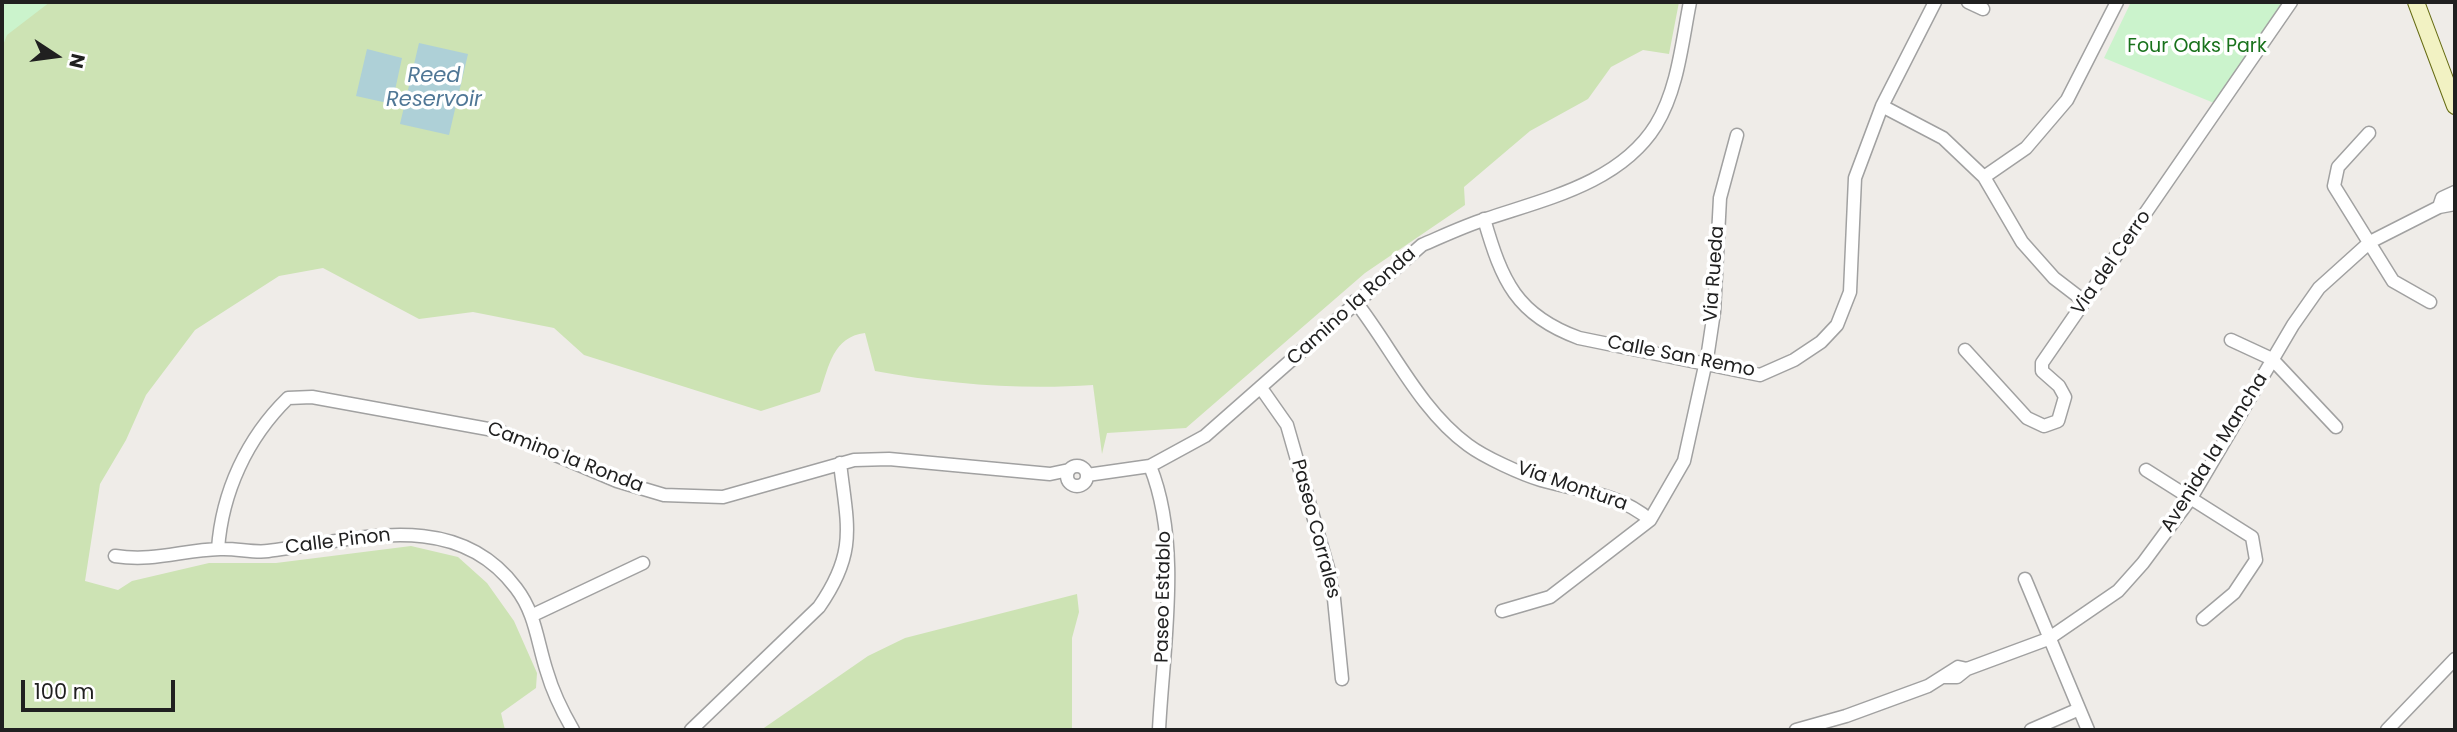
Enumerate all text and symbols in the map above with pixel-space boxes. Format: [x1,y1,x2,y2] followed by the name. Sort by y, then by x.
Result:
[21,21,91,91] north arrow
[2127,36,2267,58] park label: Four Oaks Park
[62,51,92,71] text: N
[386,64,482,114] water label: Reed Reservoir
[2068,206,2156,320] street label: Via del Cerro
[1700,225,1730,323] street label: Via Rueda
[1283,243,1421,371] street label: Camino la Ronda
[1605,331,1757,383] street label: Calle San Remo
[2157,369,2273,537] street label: Avenida la Mancha
[484,418,646,498] street label: Camino la Ronda
[1285,457,1345,601] street label: Paseo Corrales
[1514,457,1630,517] street label: Via Montura
[284,524,392,560] street label: Calle Pinon
[1151,531,1177,663] street label: Paseo Establo
[24,666,178,710] scale bar
[34,677,94,706] text: 100 m

